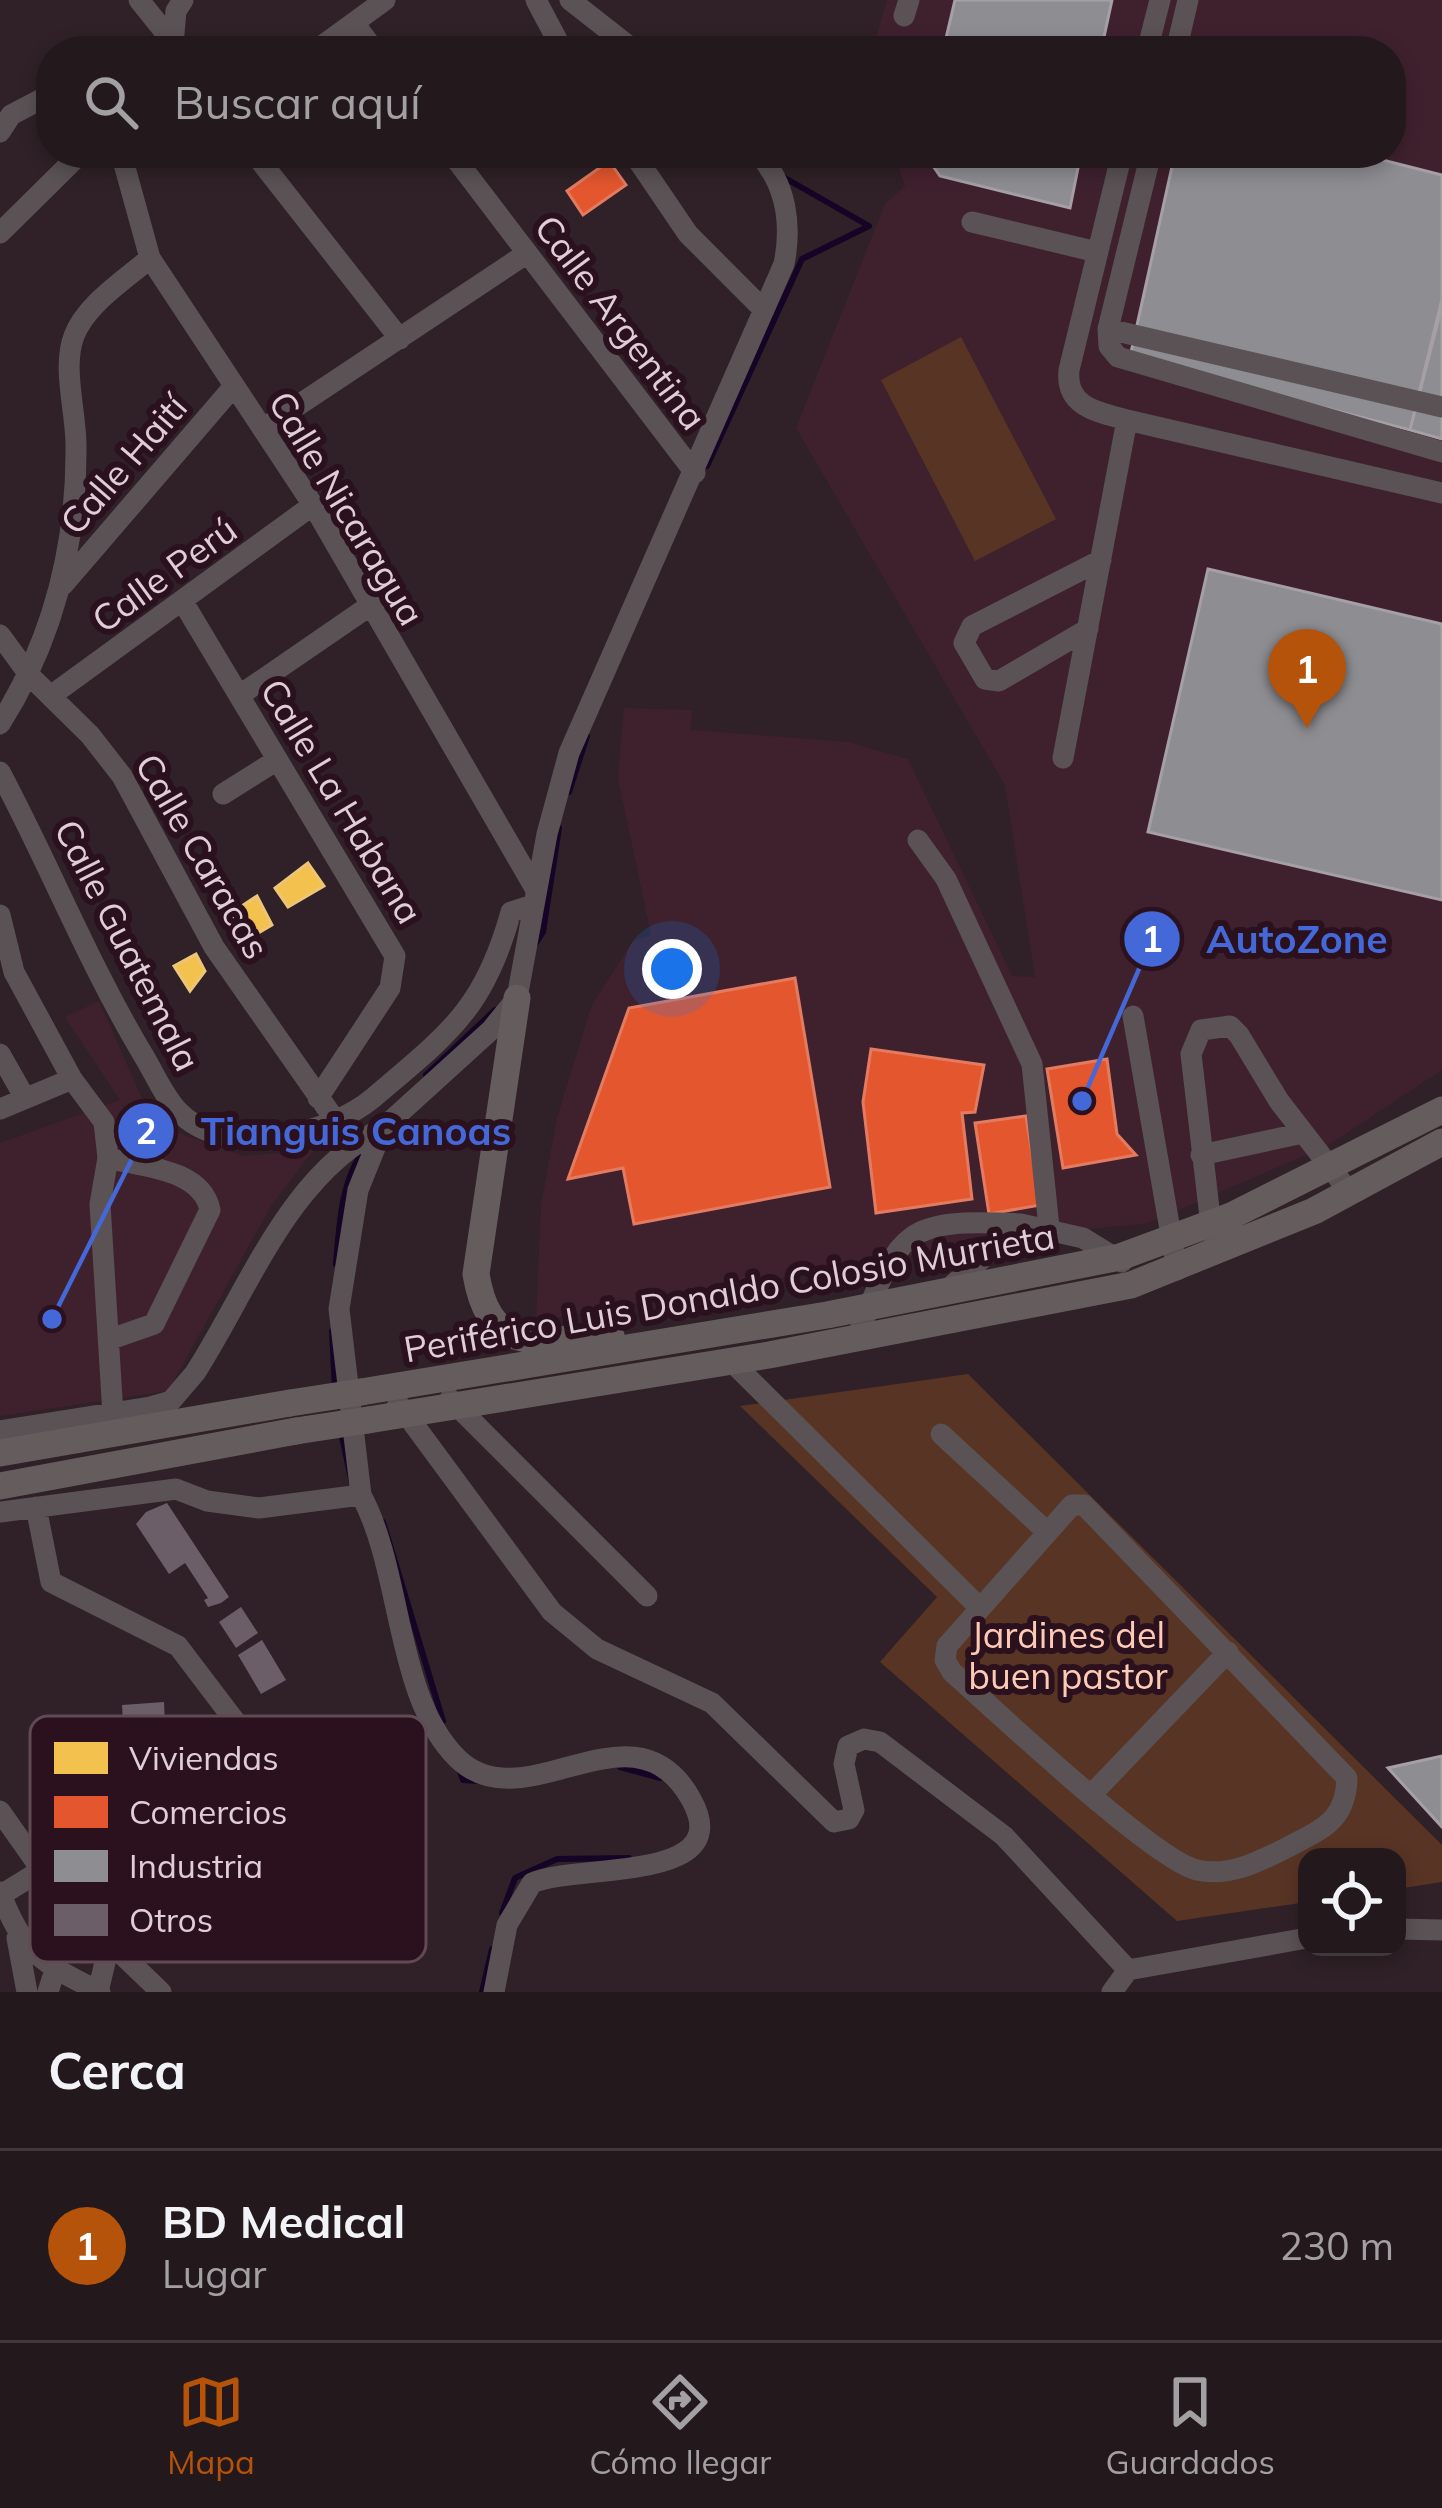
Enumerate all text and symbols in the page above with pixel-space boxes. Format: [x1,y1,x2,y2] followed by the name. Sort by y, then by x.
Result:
[36,36,1406,168] search box
[78,69,144,135] icon: search
[174,74,421,130] text: Buscar aquí
[526,206,716,438] street label: Calle Argentina
[50,383,198,543] street label: Calle Haití
[259,383,435,633] street label: Calle Nicaragua
[83,506,245,642] street label: Calle Perú
[1268,629,1346,728] pin: 1
[251,671,433,931] street label: Calle La Habana
[126,746,280,966] street label: Calle Caracas
[45,812,211,1078] street label: Calle Guatemala
[1122,902,1411,977] callout: AutoZone
[1206,914,1388,963] text: AutoZone
[1141,916,1163,961] text: 1
[642,939,702,999] your location
[116,1094,535,1169] callout: Tianguis Canoas
[201,1106,511,1155] text: Tianguis Canoas
[135,1108,157,1153] text: 2
[400,1213,1058,1371] street label: Periférico Luis Donaldo Colosio Murrieta
[968,1612,1168,1698] park label: Jardines del buen pastor
[30,1716,426,1962] legend
[129,1737,279,1778] text: Viviendas
[129,1791,287,1832] text: Comercios
[129,1845,263,1886] text: Industria
[1298,1848,1406,1956] map controls
[1298,1848,1406,1956] button: locate
[129,1899,213,1940] text: Otros
[48,2038,186,2102] text: Cerca
[162,2193,405,2249] text: BD Medical
[75,2221,99,2270] text: 1
[1279,2221,1394,2270] text: 230 m
[162,2249,266,2298] text: Lugar
[167,2369,255,2482] tab: Mapa
[589,2369,771,2482] tab: Cómo llegar
[1105,2369,1275,2482] tab: Guardados

